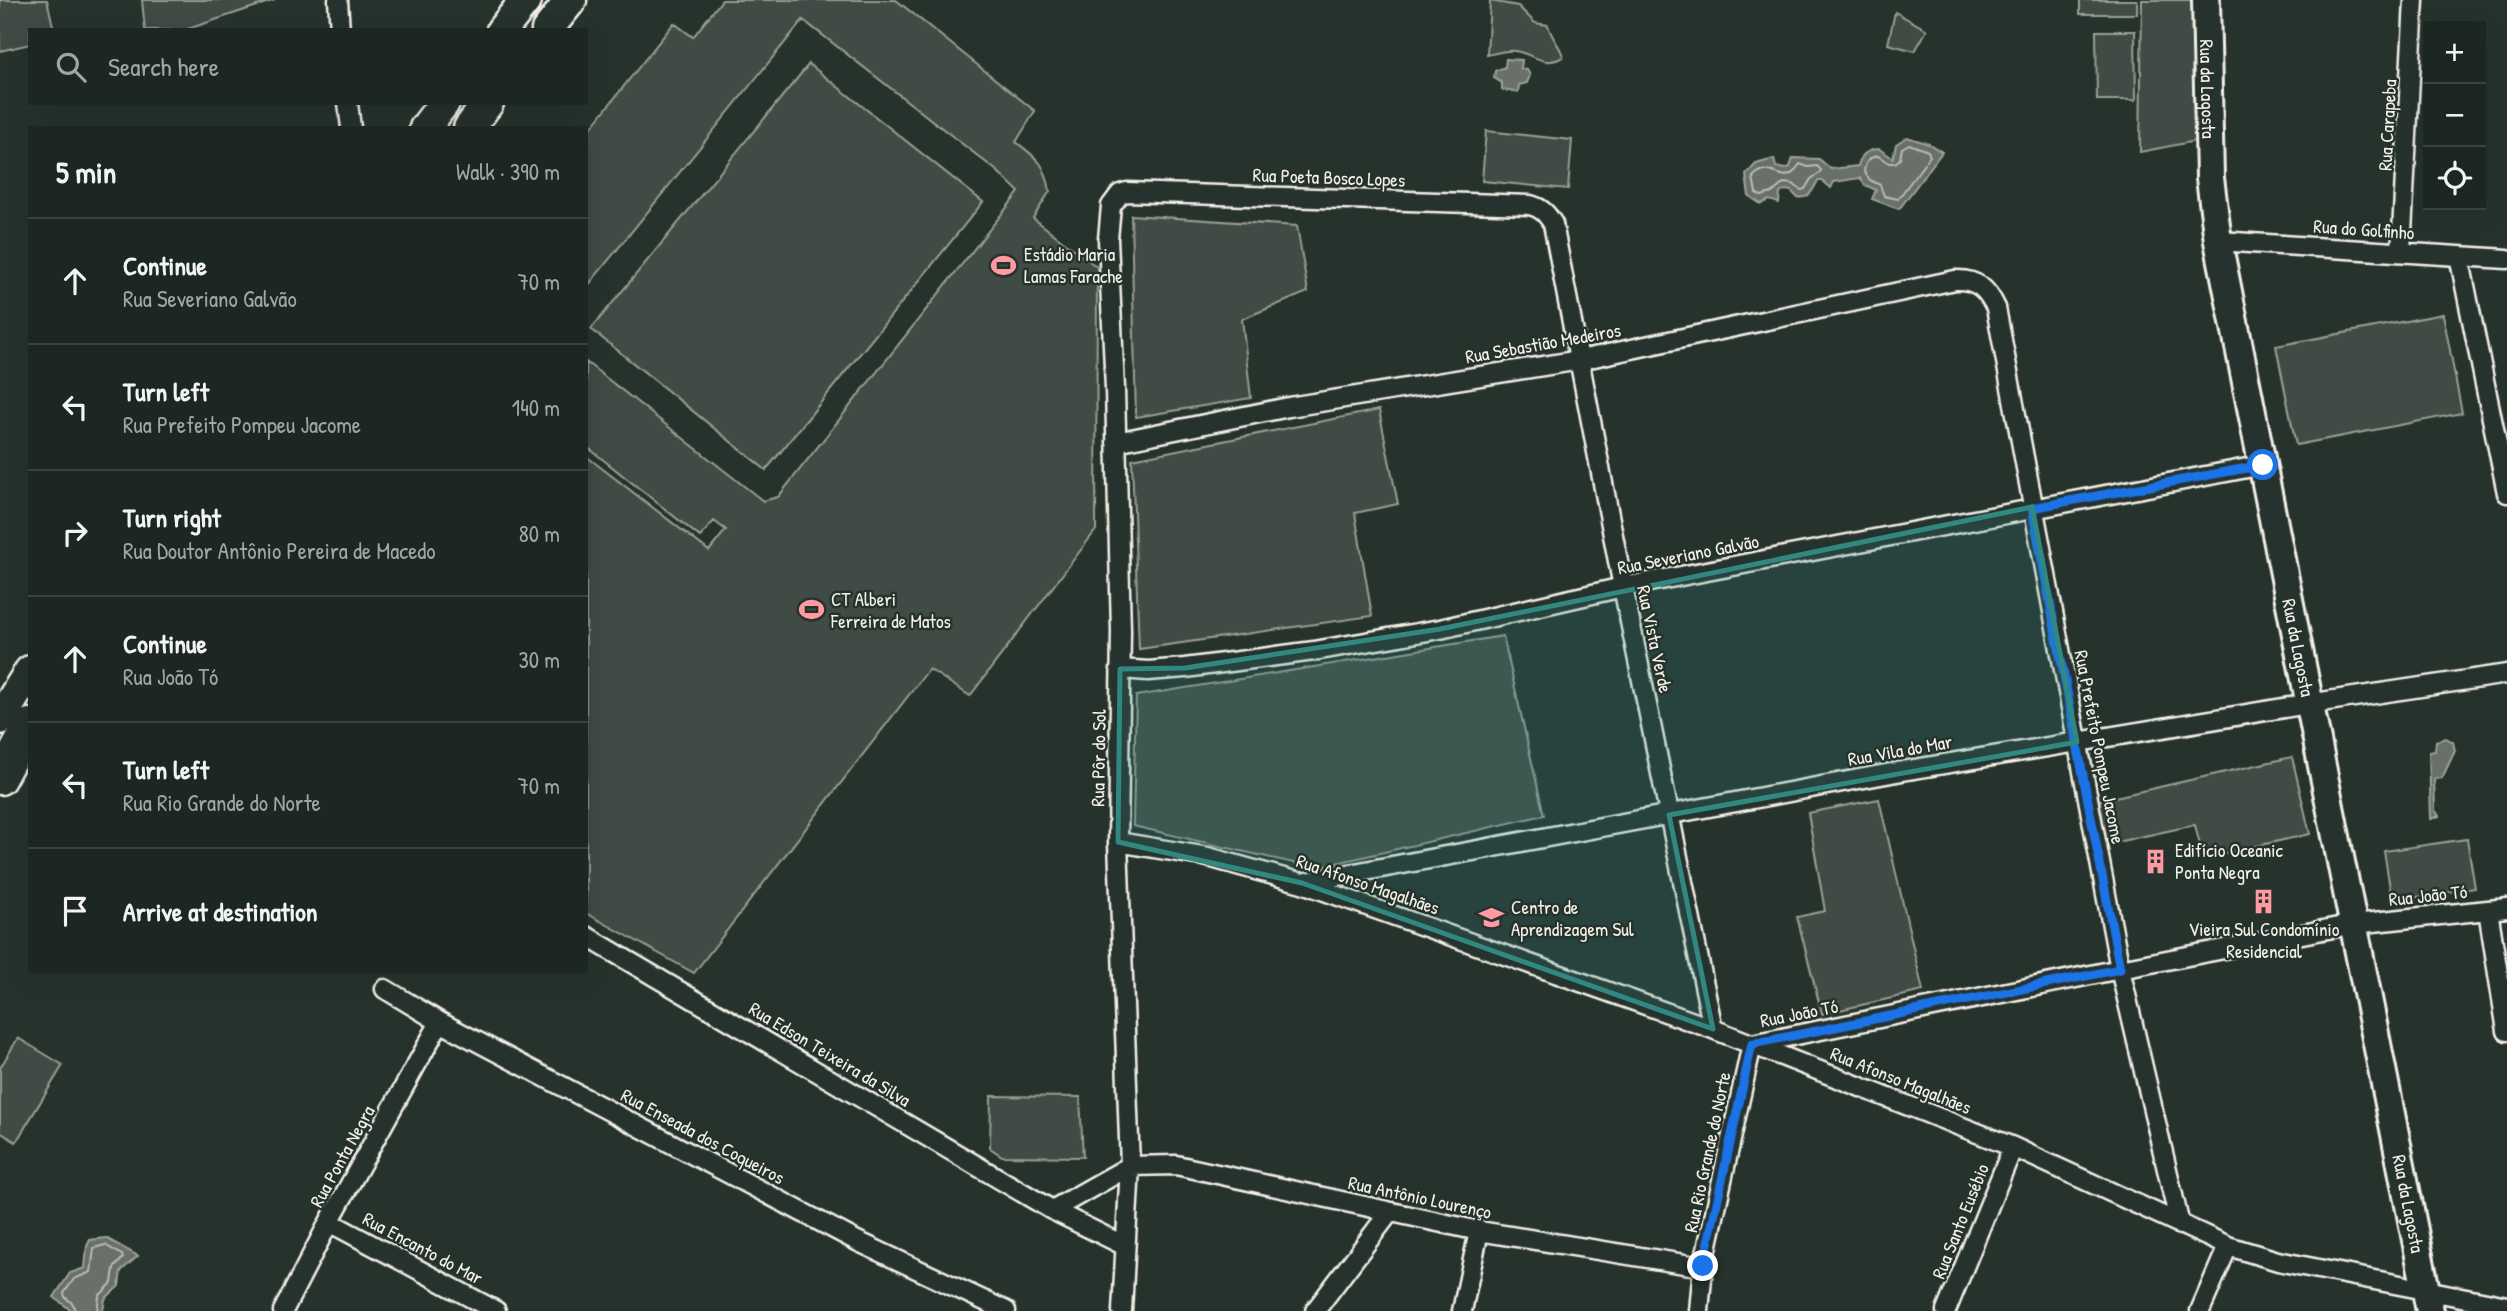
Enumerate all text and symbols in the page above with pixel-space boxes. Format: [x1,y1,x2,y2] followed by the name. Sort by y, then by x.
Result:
[2423,21,2486,210] map controls
[2423,21,2486,84] button: +
[28,28,588,105] search box
[2194,39,2222,139] street label: Rua da Lagosta
[52,48,90,86] icon: search
[108,49,219,84] text: Search here
[2372,78,2402,171] street label: Rua Carapeba
[2423,84,2486,147] button: −
[2423,147,2486,210] button: locate
[56,152,116,192] text: 5 min
[456,156,560,187] text: Walk · 390 m
[1252,161,1406,193] street label: Rua Poeta Bosco Lopes
[2313,213,2416,246] street label: Rua do Golfinho
[1024,241,1123,289] place label: Estádio Maria Lamas Farache
[123,248,207,283] text: Continue
[990,251,1018,279] sports icon: Estádio Maria Lamas Farache
[56,262,94,300] icon: ahead
[517,266,560,297] text: 70 m
[123,283,297,314] text: Rua Severiano Galvão
[1463,317,1623,369] street label: Rua Sebastião Medeiros
[123,374,209,409] text: Turn left
[56,388,94,426] icon: left
[512,392,560,423] text: 140 m
[123,409,361,440] text: Rua Prefeito Pompeu Jacome
[2247,449,2278,480] route start
[123,500,221,535] text: Turn right
[56,514,94,552] icon: right
[519,518,560,549] text: 80 m
[1615,527,1761,580] street label: Rua Severiano Galvão
[123,535,436,566] text: Rua Doutor Antônio Pereira de Macedo
[1631,583,1679,696] street label: Rua Vista Verde
[830,586,951,634] place label: CT Alberi Ferreira de Matos
[797,596,825,624] sports icon: CT Alberi Ferreira de Matos
[2276,596,2321,699] street label: Rua da Lagosta
[123,626,207,661] text: Continue
[56,640,94,678] icon: ahead
[518,644,560,675] text: 30 m
[2068,648,2132,846] street label: Rua Prefeito Pompeu Jacome
[123,661,218,692] text: Rua João Tó
[1084,708,1112,807] street label: Rua Pôr do Sol
[1846,728,1955,772] street label: Rua Vila do Mar
[123,752,209,787] text: Turn left
[56,766,94,804] icon: left
[517,770,560,801] text: 70 m
[123,787,321,818] text: Rua Rio Grande do Norte
[2175,837,2284,885] place label: Edifício Oceanic Ponta Negra
[1293,847,1443,921] street label: Rua Afonso Magalhães
[2141,847,2169,875] building icon: Edifício Oceanic Ponta Negra
[2387,878,2469,912] street label: Rua João Tó
[2250,887,2278,915] building icon: Vieira Sul Condomínio Residencial
[56,892,94,930] icon: arrive
[123,894,318,929] text: Arrive at destination
[1511,894,1635,942] place label: Centro de Aprendizagem Sul
[1477,904,1505,932] school or university icon: Centro de Aprendizagem Sul
[2188,916,2340,964] place label: Vieira Sul Condomínio Residencial
[1758,993,1840,1033] street label: Rua João Tó
[744,995,916,1113] street label: Rua Edson Teixeira da Silva
[1827,1040,1975,1120] street label: Rua Afonso Magalhães
[1677,1069,1737,1235] street label: Rua Rio Grande do Norte
[617,1082,789,1190] street label: Rua Enseada dos Coqueiros
[303,1100,381,1212] street label: Rua Ponta Negra
[2386,1152,2431,1256] street label: Rua da Lagosta
[1925,1159,1995,1282] street label: Rua Santo Eusébio
[1346,1169,1494,1225] street label: Rua Antônio Lourenço
[358,1205,488,1291] street label: Rua Encanto do Mar
[1687,1250,1718,1281] route end

